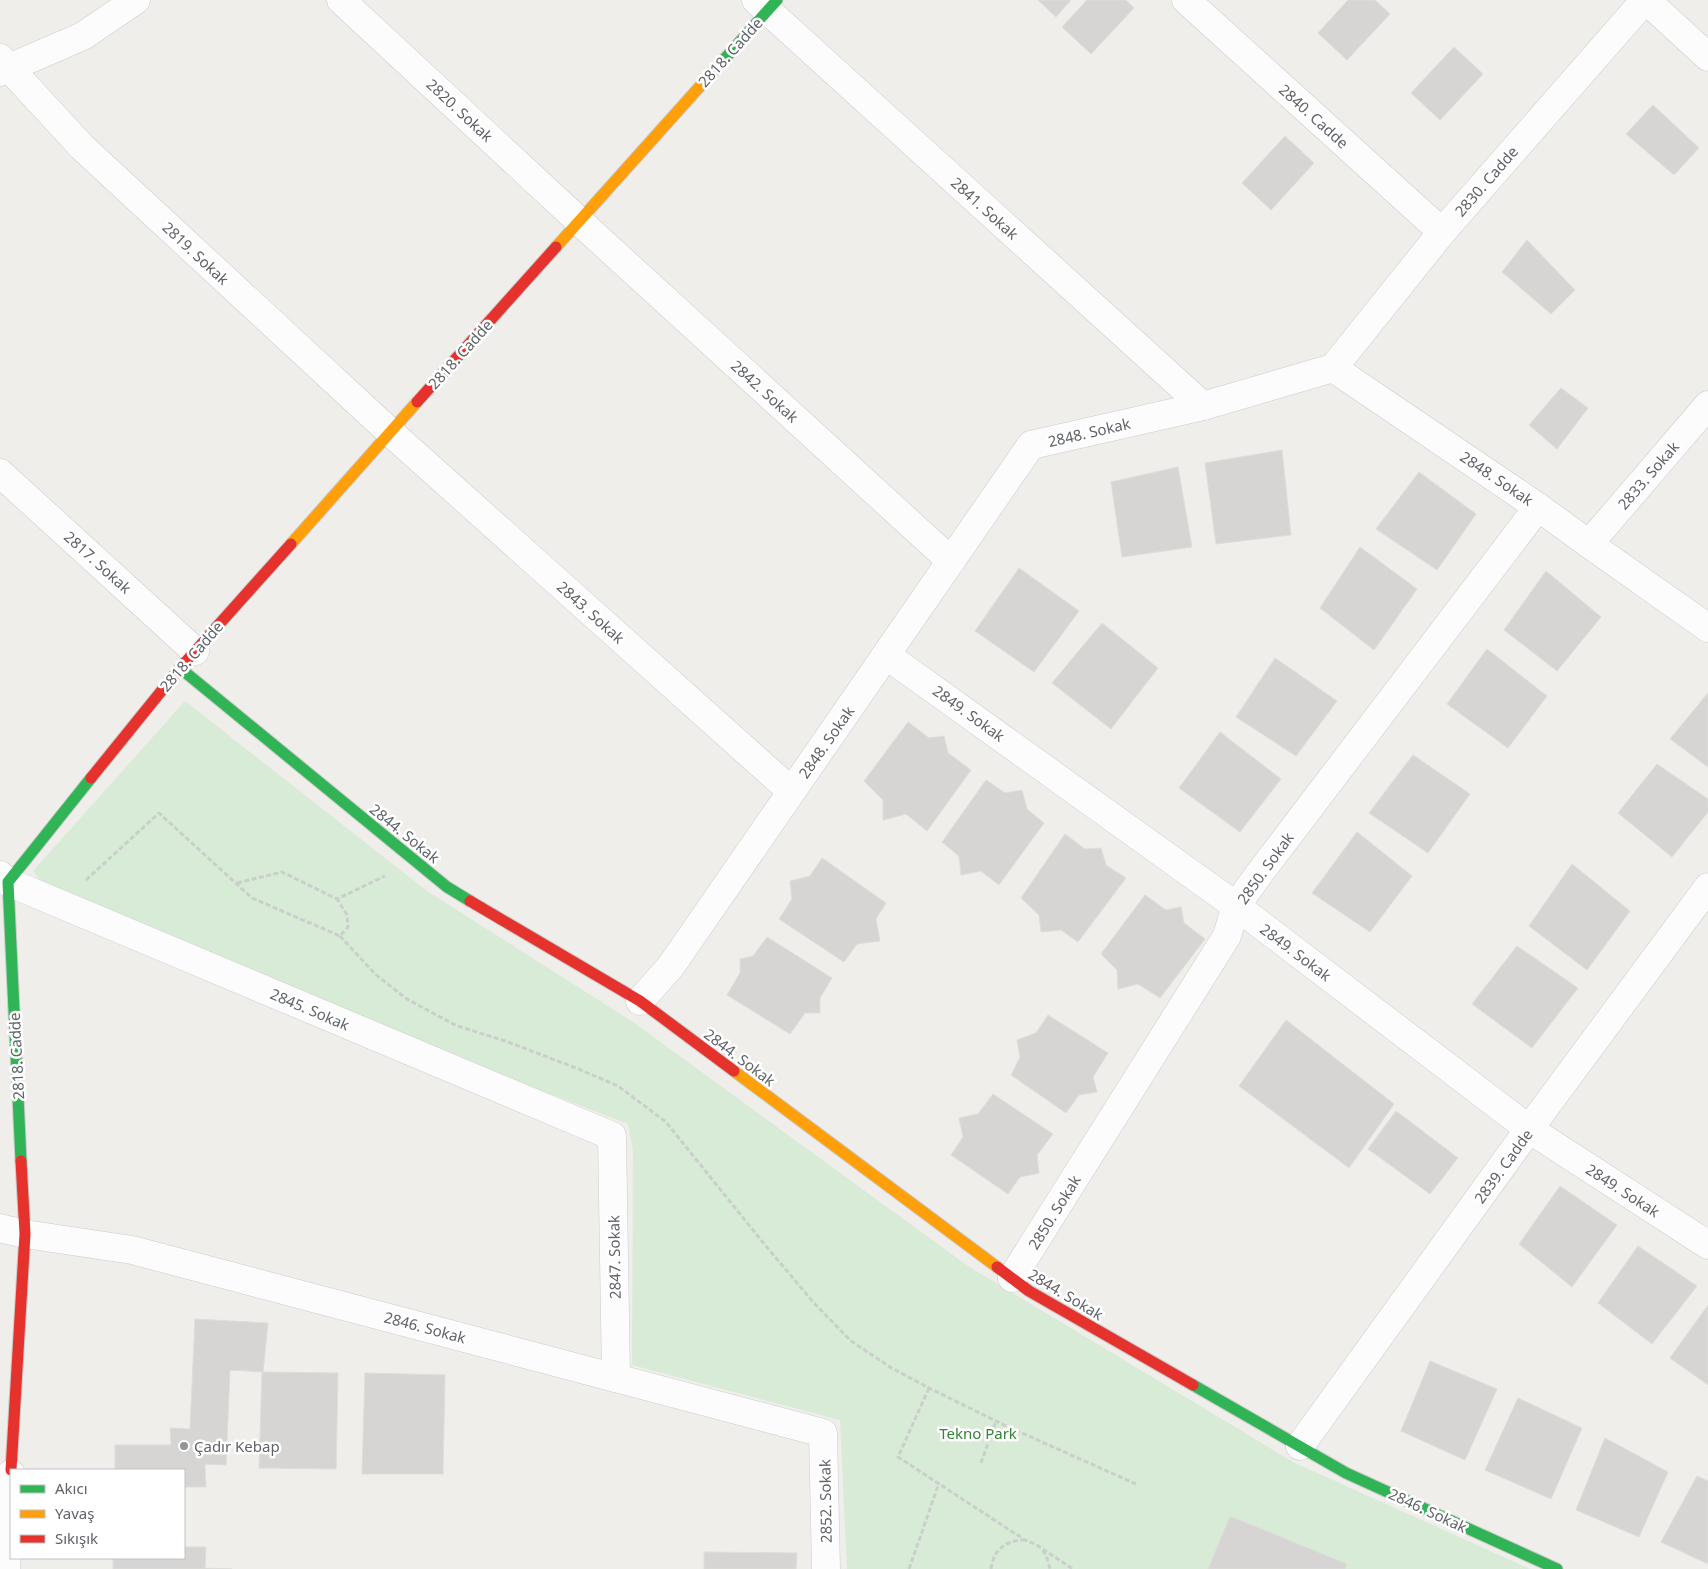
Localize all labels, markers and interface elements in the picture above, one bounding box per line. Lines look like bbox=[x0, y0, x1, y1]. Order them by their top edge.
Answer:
street label: 2818. Cadde bbox=[693, 13, 767, 91]
street label: 2820. Sokak bbox=[422, 74, 498, 146]
street label: 2840. Cadde bbox=[1275, 79, 1353, 153]
street label: 2830. Cadde bbox=[1450, 142, 1522, 220]
street label: 2841. Sokak bbox=[947, 172, 1023, 244]
street label: 2819. Sokak bbox=[158, 217, 234, 289]
street label: 2818. Cadde bbox=[423, 315, 497, 393]
street label: 2842. Sokak bbox=[727, 355, 803, 427]
street label: 2848. Sokak bbox=[1046, 413, 1132, 451]
street label: 2833. Sokak bbox=[1613, 437, 1683, 513]
street label: 2848. Sokak bbox=[1457, 446, 1537, 510]
street label: 2817. Sokak bbox=[60, 526, 136, 598]
street label: 2843. Sokak bbox=[553, 576, 629, 648]
street label: 2818. Cadde bbox=[155, 617, 227, 695]
street label: 2849. Sokak bbox=[929, 680, 1009, 746]
street label: 2848. Sokak bbox=[794, 702, 858, 782]
street label: 2844. Sokak bbox=[366, 799, 444, 867]
street label: 2850. Sokak bbox=[1232, 828, 1298, 908]
street label: 2849. Sokak bbox=[1256, 919, 1336, 985]
street label: 2845. Sokak bbox=[267, 983, 353, 1035]
street label: 2818. Cadde bbox=[4, 1012, 28, 1100]
street label: 2844. Sokak bbox=[700, 1024, 780, 1090]
street label: 2839. Cadde bbox=[1469, 1125, 1537, 1207]
street label: 2849. Sokak bbox=[1582, 1159, 1664, 1221]
street label: 2850. Sokak bbox=[1023, 1171, 1085, 1253]
street label: 2847. Sokak bbox=[603, 1215, 625, 1299]
street label: 2844. Sokak bbox=[1025, 1264, 1107, 1324]
street label: 2846. Sokak bbox=[382, 1306, 468, 1348]
park label: Tekno Park bbox=[939, 1423, 1017, 1443]
place label: Çadır Kebap bbox=[194, 1436, 280, 1456]
marker: Çadır Kebap bbox=[178, 1440, 190, 1452]
street label: 2852. Sokak bbox=[814, 1459, 836, 1543]
legend bbox=[10, 1469, 185, 1559]
text: Akıcı bbox=[55, 1478, 88, 1498]
street label: 2846. Sokak bbox=[1386, 1483, 1470, 1537]
text: Yavaş bbox=[55, 1503, 94, 1523]
text: Sıkışık bbox=[55, 1528, 98, 1548]

